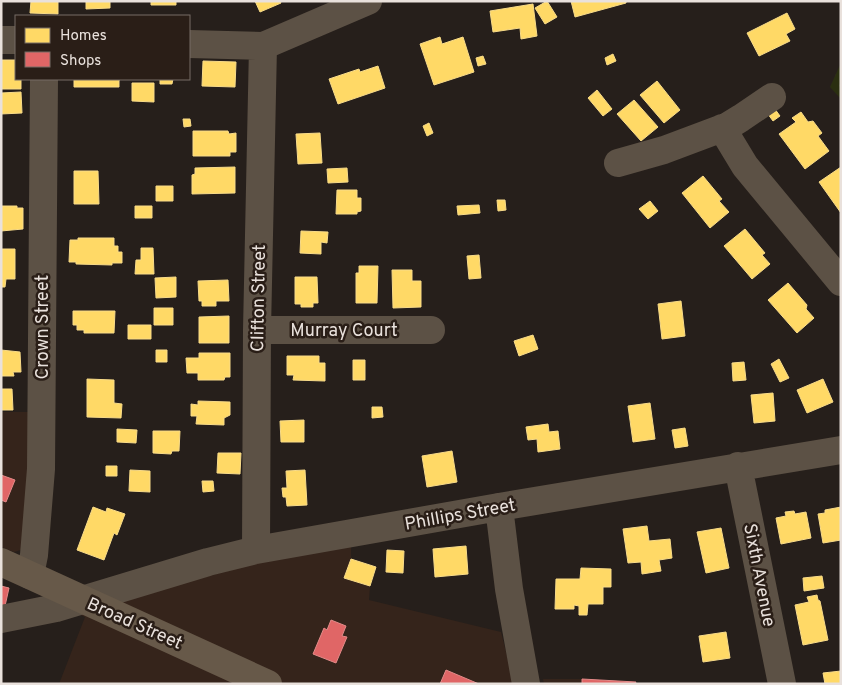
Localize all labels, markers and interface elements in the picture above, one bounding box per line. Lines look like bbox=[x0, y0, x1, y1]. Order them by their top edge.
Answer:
legend bbox=[15, 15, 190, 80]
text: Homes bbox=[60, 27, 107, 46]
text: Shops bbox=[60, 52, 101, 71]
street label: Clifton Street bbox=[247, 244, 272, 352]
street label: Crown Street bbox=[32, 275, 55, 379]
street label: Murray Court bbox=[290, 320, 398, 343]
street label: Phillips Street bbox=[403, 494, 518, 537]
street label: Sixth Avenue bbox=[737, 522, 780, 629]
street label: Broad Street bbox=[83, 593, 186, 656]

